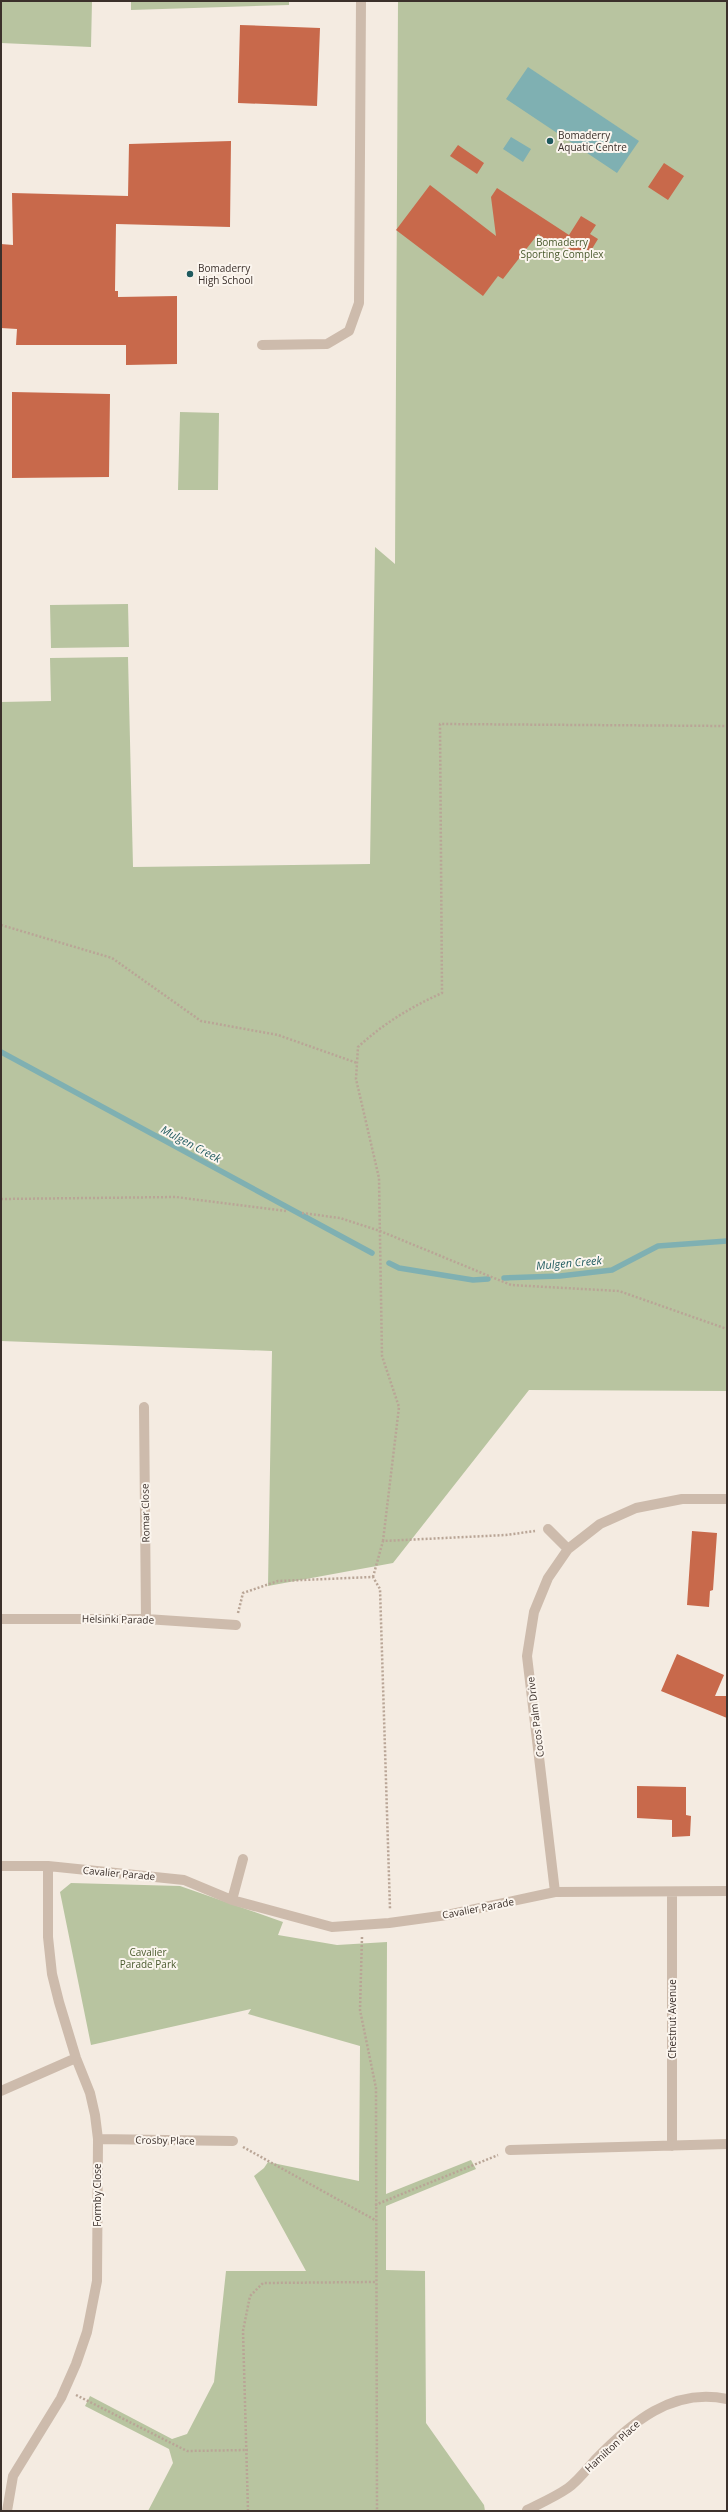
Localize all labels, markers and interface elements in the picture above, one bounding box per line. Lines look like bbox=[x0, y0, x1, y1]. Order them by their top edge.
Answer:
place label: Bomaderry Aquatic Centre bbox=[558, 128, 627, 154]
marker: Bomaderry Aquatic Centre bbox=[545, 136, 555, 146]
park label: Bomaderry Sporting Complex bbox=[520, 235, 604, 261]
place label: Bomaderry High School bbox=[198, 261, 253, 287]
marker: Bomaderry High School bbox=[185, 269, 195, 279]
water label: Mulgen Creek bbox=[159, 1121, 224, 1166]
water label: Mulgen Creek bbox=[535, 1252, 603, 1273]
street label: Romar Close bbox=[137, 1483, 153, 1543]
street label: Helsinki Parade bbox=[82, 1611, 155, 1627]
street label: Cocos Palm Drive bbox=[523, 1676, 547, 1758]
street label: Cavalier Parade bbox=[82, 1863, 156, 1883]
street label: Cavalier Parade bbox=[441, 1894, 515, 1922]
park label: Cavalier Parade Park bbox=[120, 1945, 177, 1971]
street label: Chestnut Avenue bbox=[665, 1979, 679, 2059]
street label: Crosby Place bbox=[135, 2132, 195, 2148]
street label: Formby Close bbox=[90, 2163, 104, 2227]
street label: Hamilton Place bbox=[582, 2417, 643, 2475]

